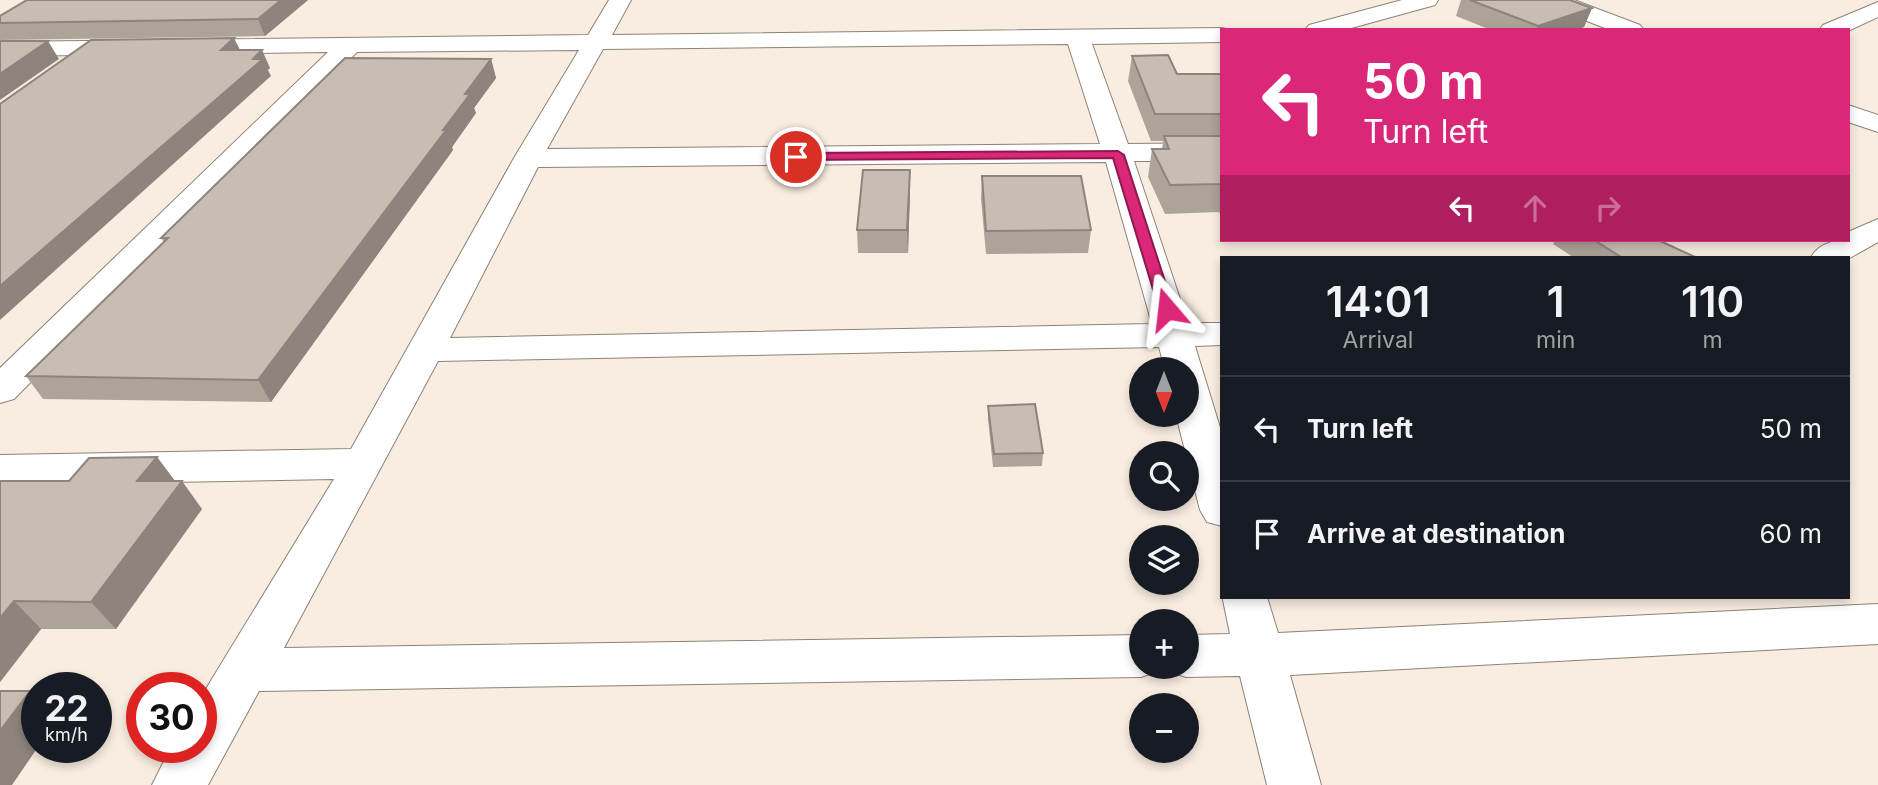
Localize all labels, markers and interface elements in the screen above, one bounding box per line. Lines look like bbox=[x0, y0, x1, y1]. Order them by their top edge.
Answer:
text: 50 m bbox=[1363, 52, 1484, 111]
icon: left bbox=[1248, 56, 1339, 147]
text: Turn left bbox=[1363, 112, 1488, 151]
pin bbox=[766, 127, 826, 187]
icon: arrive bbox=[777, 138, 815, 176]
icon: left bbox=[1443, 189, 1481, 227]
icon: ahead bbox=[1516, 189, 1554, 227]
icon: right bbox=[1589, 189, 1627, 227]
position arrow bbox=[1130, 272, 1204, 346]
text: 14:01 bbox=[1326, 276, 1430, 327]
text: 1 bbox=[1547, 276, 1565, 327]
text: 110 bbox=[1681, 276, 1744, 327]
text: Arrival bbox=[1343, 326, 1413, 354]
text: min bbox=[1536, 326, 1575, 354]
text: m bbox=[1703, 326, 1723, 354]
north arrow bbox=[1129, 357, 1199, 427]
map controls bbox=[1129, 357, 1199, 763]
icon: left bbox=[1248, 410, 1286, 448]
text: Turn left bbox=[1307, 413, 1413, 444]
text: 50 m bbox=[1760, 413, 1822, 444]
button: search bbox=[1129, 441, 1199, 511]
icon: arrive bbox=[1248, 515, 1286, 553]
text: Arrive at destination bbox=[1307, 518, 1566, 549]
text: 60 m bbox=[1759, 518, 1822, 549]
button: layers bbox=[1129, 525, 1199, 595]
button: + bbox=[1129, 609, 1199, 679]
speed limit sign: 30 bbox=[126, 672, 217, 763]
text: 22 bbox=[44, 687, 89, 729]
button: − bbox=[1129, 693, 1199, 763]
text: km/h bbox=[45, 724, 88, 745]

